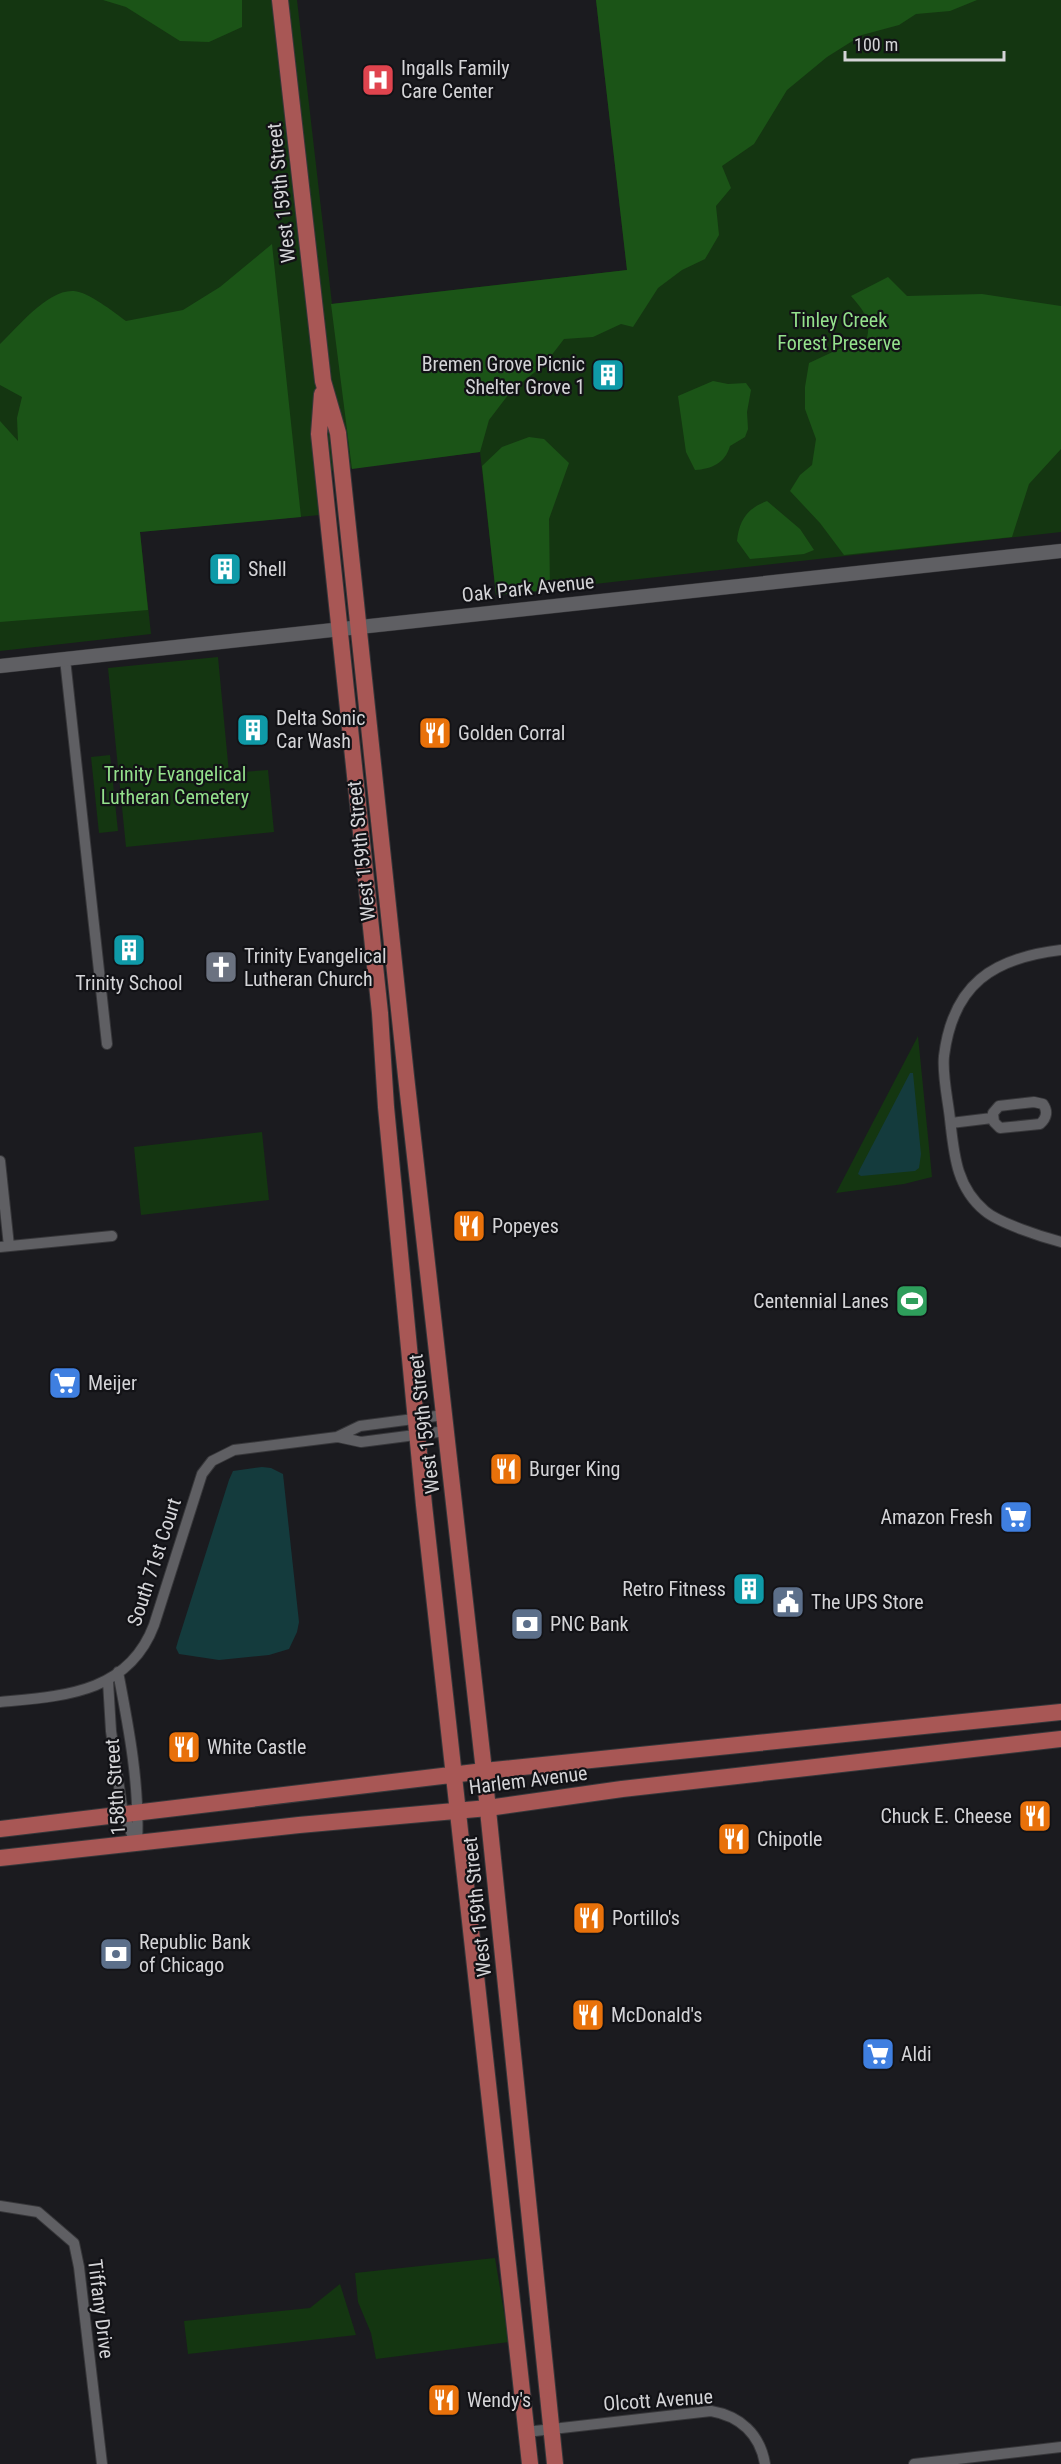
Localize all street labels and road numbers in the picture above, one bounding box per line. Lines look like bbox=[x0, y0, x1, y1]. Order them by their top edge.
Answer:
street label: West 159th Street bbox=[262, 122, 300, 264]
street label: Oak Park Avenue bbox=[461, 569, 595, 607]
street label: West 159th Street bbox=[342, 780, 380, 922]
street label: West 159th Street bbox=[404, 1353, 444, 1495]
street label: South 71st Court bbox=[122, 1495, 186, 1629]
street label: 158th Street bbox=[100, 1738, 130, 1836]
street label: Harlem Avenue bbox=[467, 1761, 589, 1799]
street label: West 159th Street bbox=[458, 1836, 496, 1978]
street label: Tiffany Drive bbox=[83, 2258, 119, 2360]
street label: Olcott Avenue bbox=[602, 2384, 714, 2416]

